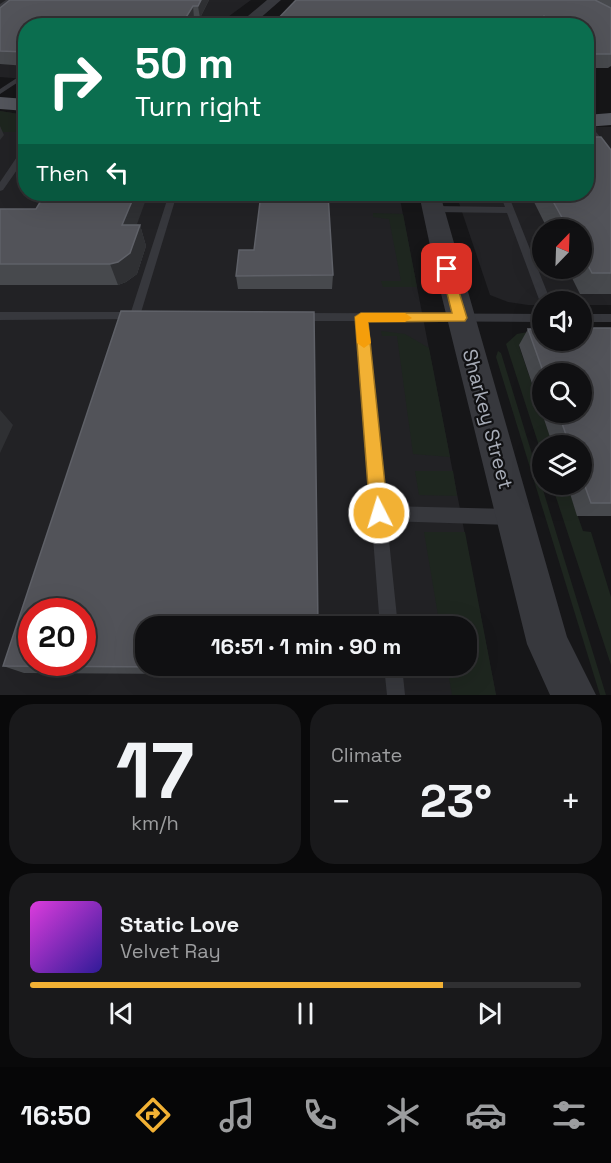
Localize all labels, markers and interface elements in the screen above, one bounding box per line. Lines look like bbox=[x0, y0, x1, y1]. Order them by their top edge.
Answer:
text: 50 m bbox=[135, 37, 234, 90]
icon: right bbox=[36, 42, 114, 120]
text: Turn right bbox=[135, 89, 262, 124]
icon: left bbox=[101, 156, 134, 189]
text: Then bbox=[36, 159, 89, 187]
north arrow bbox=[532, 219, 592, 279]
map controls bbox=[532, 219, 592, 495]
pin bbox=[421, 243, 472, 294]
icon: arrive bbox=[430, 252, 463, 285]
button: sound bbox=[532, 291, 592, 351]
street label: Sharkey Street bbox=[457, 346, 519, 492]
button: search bbox=[532, 363, 592, 423]
button: layers bbox=[532, 435, 592, 495]
position arrow bbox=[347, 481, 411, 545]
speed limit sign: 20 bbox=[18, 598, 96, 676]
text: 16:51 · 1 min · 90 m bbox=[211, 632, 401, 660]
text: 17 bbox=[116, 721, 194, 821]
text: Climate bbox=[331, 742, 402, 768]
text: 23° bbox=[420, 773, 492, 830]
text: − bbox=[331, 781, 351, 823]
text: + bbox=[561, 781, 581, 823]
text: km/h bbox=[131, 810, 179, 836]
text: Static Love bbox=[120, 910, 239, 938]
text: Velvet Ray bbox=[120, 938, 221, 964]
icon: previous bbox=[105, 997, 138, 1030]
icon: pause bbox=[289, 997, 322, 1030]
icon: next bbox=[473, 997, 506, 1030]
icon: directions bbox=[132, 1094, 174, 1136]
icon: music bbox=[216, 1094, 258, 1136]
icon: phone bbox=[299, 1094, 341, 1136]
icon: climate bbox=[382, 1094, 424, 1136]
icon: car bbox=[465, 1094, 507, 1136]
icon: filters bbox=[548, 1094, 590, 1136]
text: 16:50 bbox=[21, 1098, 91, 1133]

